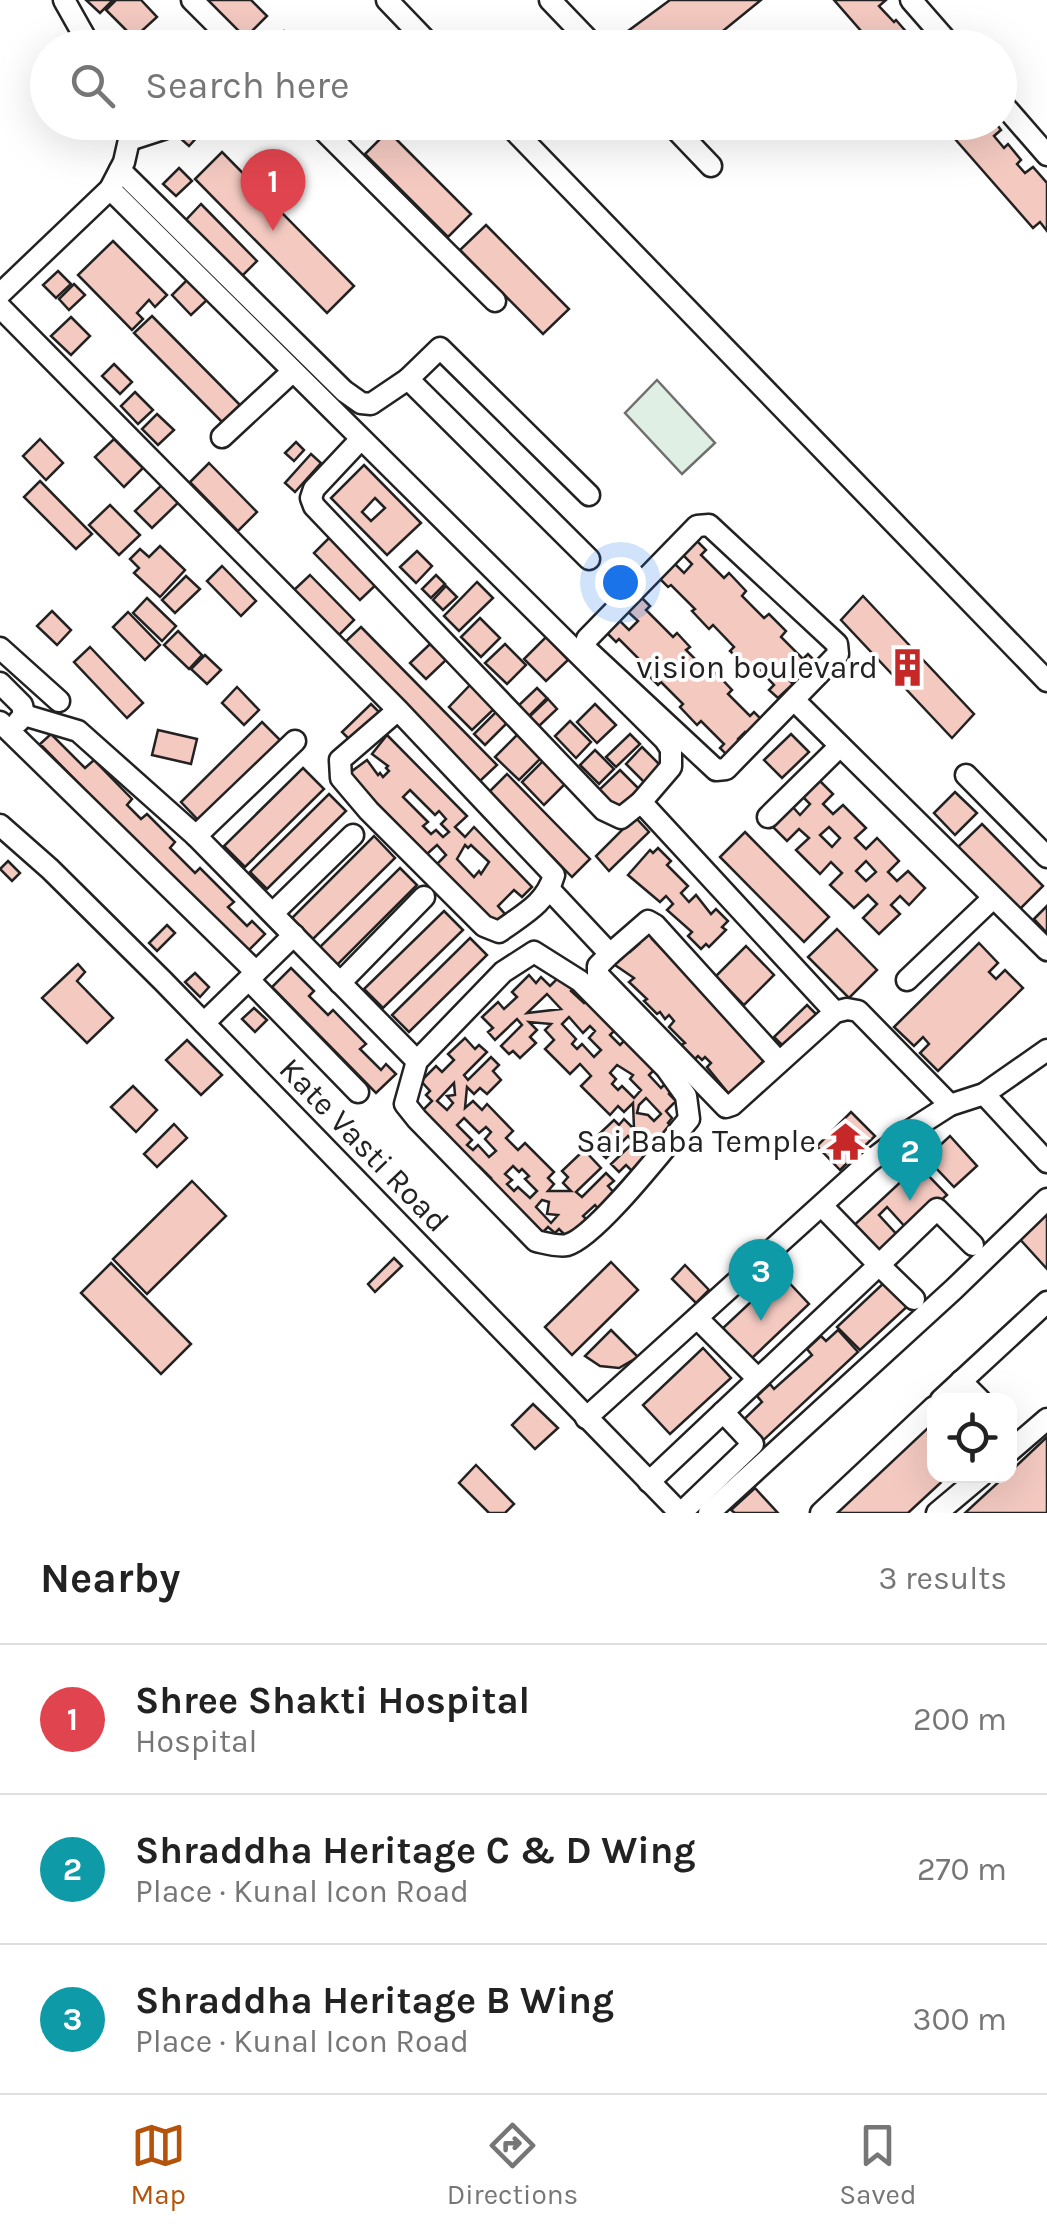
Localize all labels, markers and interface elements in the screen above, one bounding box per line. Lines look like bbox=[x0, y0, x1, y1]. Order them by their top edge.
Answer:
search box bbox=[30, 30, 1017, 140]
icon: search bbox=[65, 58, 120, 113]
text: Search here bbox=[145, 63, 349, 108]
pin: 1 bbox=[240, 148, 306, 231]
your location bbox=[595, 557, 646, 608]
building icon: vision boulevard bbox=[887, 646, 929, 688]
place label: vision boulevard bbox=[636, 649, 878, 686]
street label: Kate Vasti Road bbox=[272, 1050, 456, 1240]
pin: 2 bbox=[878, 1118, 942, 1201]
temple icon: Sai Baba Temple bbox=[825, 1120, 867, 1162]
place label: Sai Baba Temple bbox=[576, 1123, 816, 1160]
pin: 3 bbox=[728, 1238, 794, 1321]
map controls bbox=[927, 1393, 1017, 1483]
button: locate bbox=[927, 1393, 1017, 1483]
text: Nearby bbox=[40, 1553, 180, 1603]
text: 3 results bbox=[879, 1560, 1007, 1597]
text: Shree Shakti Hospital bbox=[135, 1678, 530, 1723]
text: 1 bbox=[67, 1701, 78, 1738]
text: 200 m bbox=[913, 1701, 1007, 1738]
text: Hospital bbox=[135, 1723, 258, 1760]
text: Shraddha Heritage C & D Wing bbox=[135, 1828, 696, 1873]
text: 2 bbox=[63, 1851, 82, 1888]
text: 270 m bbox=[917, 1851, 1007, 1888]
text: Place · Kunal Icon Road bbox=[135, 1873, 469, 1910]
text: Shraddha Heritage B Wing bbox=[135, 1978, 614, 2023]
text: 3 bbox=[63, 2001, 82, 2038]
text: 300 m bbox=[913, 2001, 1007, 2038]
text: Place · Kunal Icon Road bbox=[135, 2023, 469, 2060]
tab: Map bbox=[130, 2118, 186, 2211]
tab: Directions bbox=[447, 2118, 578, 2211]
tab: Saved bbox=[839, 2118, 917, 2211]

